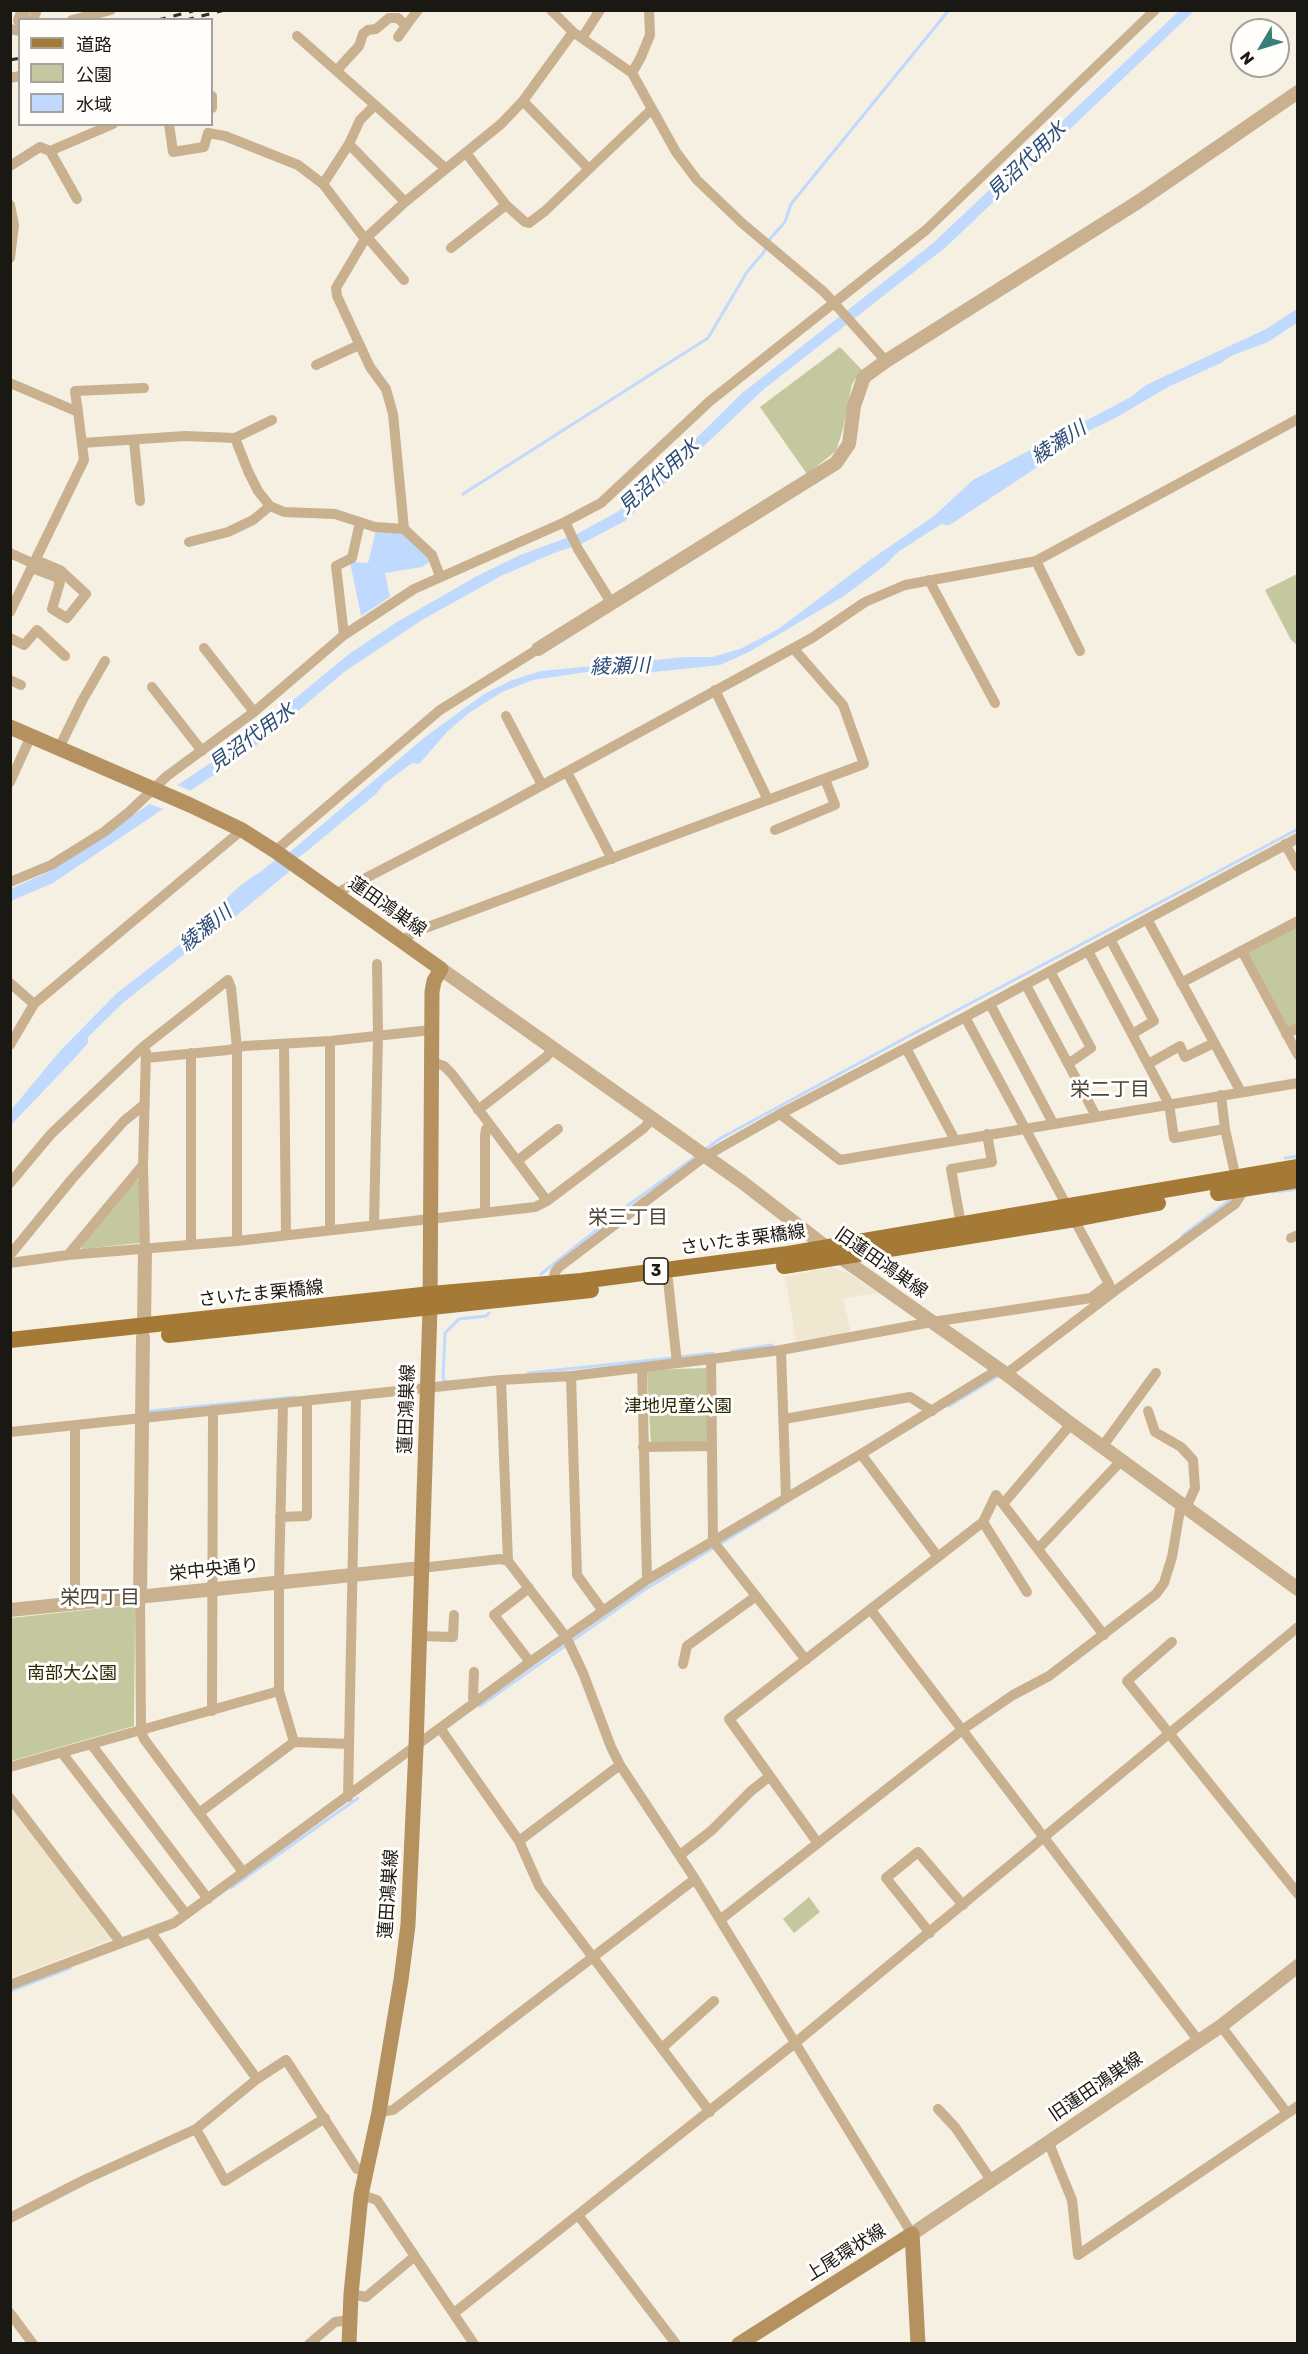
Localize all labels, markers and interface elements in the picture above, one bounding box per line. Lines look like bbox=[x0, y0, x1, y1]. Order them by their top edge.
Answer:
legend bbox=[18, 18, 213, 126]
north arrow bbox=[1230, 18, 1290, 78]
text: 道路 bbox=[76, 34, 112, 56]
text: N bbox=[1236, 48, 1258, 69]
text: 公園 bbox=[76, 64, 112, 86]
text: 水域 bbox=[76, 94, 112, 116]
water label: 見沼代用水 bbox=[983, 118, 1071, 204]
water label: 綾瀬川 bbox=[1027, 417, 1091, 469]
water label: 見沼代用水 bbox=[614, 435, 704, 519]
water label: 綾瀬川 bbox=[590, 654, 650, 680]
water label: 見沼代用水 bbox=[204, 699, 300, 777]
street label: 蓮田鴻巣線 bbox=[344, 872, 430, 942]
water label: 綾瀬川 bbox=[175, 901, 237, 957]
district label: 栄二丁目 bbox=[1070, 1078, 1150, 1102]
district label: 栄三丁目 bbox=[588, 1206, 668, 1230]
street label: さいたま栗橋線 bbox=[679, 1221, 807, 1259]
street label: 旧蓮田鴻巣線 bbox=[831, 1223, 931, 1303]
road number: 3 bbox=[644, 1258, 668, 1284]
street label: さいたま栗橋線 bbox=[197, 1277, 325, 1311]
street label: 蓮田鴻巣線 bbox=[395, 1364, 419, 1454]
park label: 津地児童公園 bbox=[624, 1396, 732, 1418]
street label: 栄中央通り bbox=[168, 1555, 260, 1585]
district label: 栄四丁目 bbox=[60, 1586, 140, 1610]
park label: 南部大公園 bbox=[27, 1663, 117, 1685]
street label: 蓮田鴻巣線 bbox=[375, 1848, 403, 1940]
street label: 旧蓮田鴻巣線 bbox=[1045, 2048, 1147, 2126]
street label: 上尾環状線 bbox=[802, 2220, 890, 2286]

